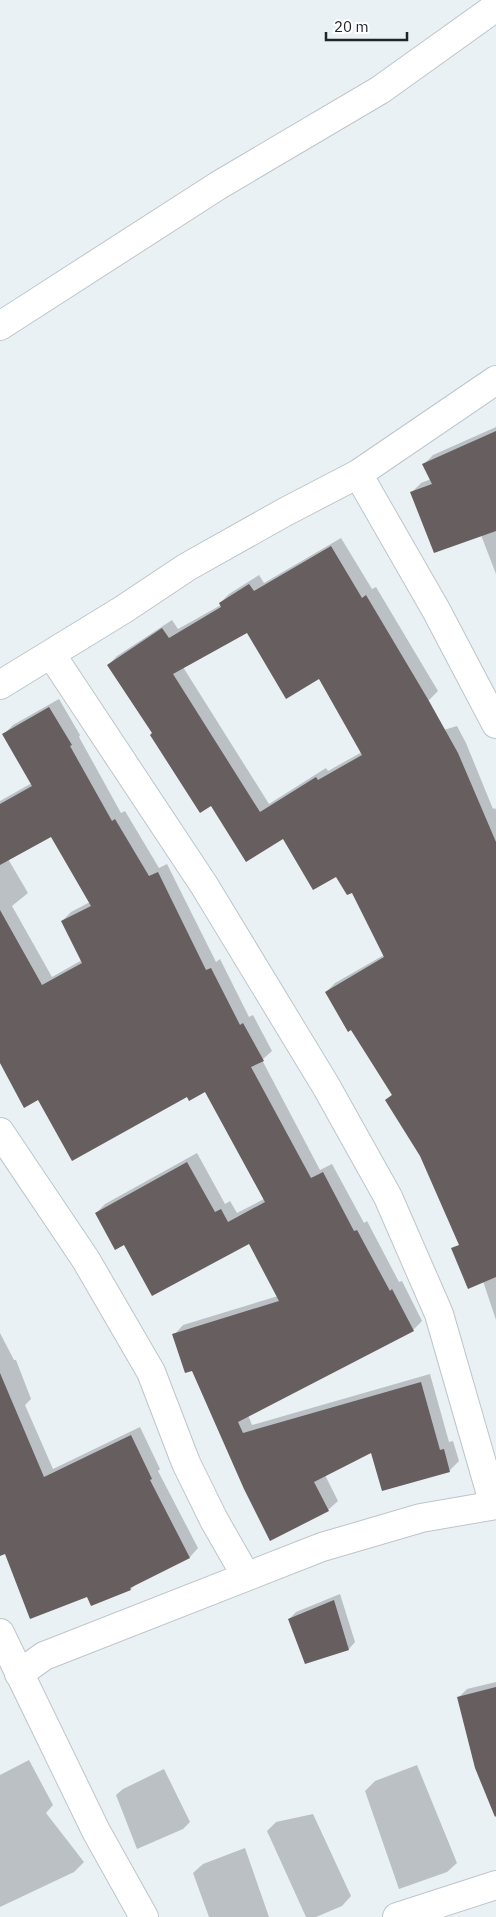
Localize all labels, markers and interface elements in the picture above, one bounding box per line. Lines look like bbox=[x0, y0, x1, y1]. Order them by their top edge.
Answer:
scale bar bbox=[326, 10, 407, 42]
text: 20 m bbox=[334, 17, 369, 36]

